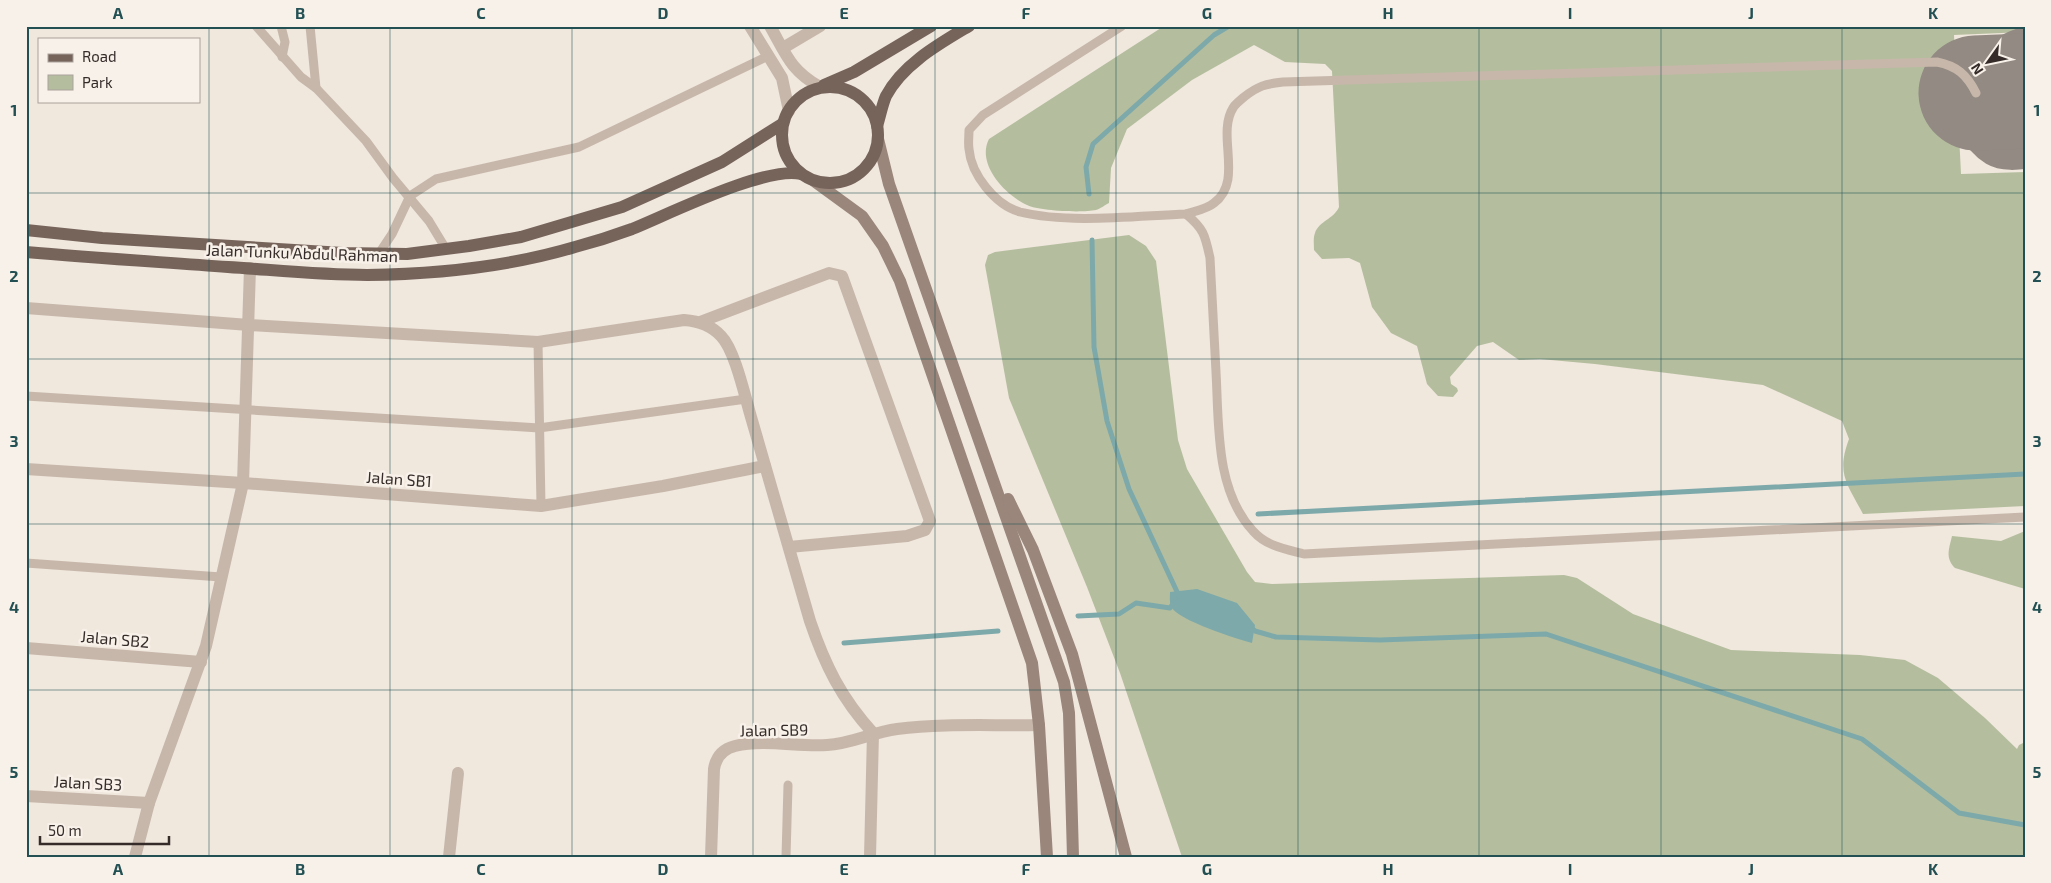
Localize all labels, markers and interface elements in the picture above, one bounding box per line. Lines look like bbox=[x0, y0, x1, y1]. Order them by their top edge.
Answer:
text: A bbox=[113, 3, 124, 22]
text: B bbox=[295, 3, 305, 22]
text: C bbox=[476, 3, 486, 22]
text: D bbox=[658, 3, 669, 22]
text: E bbox=[839, 3, 849, 22]
text: F bbox=[1022, 3, 1031, 22]
text: G bbox=[1202, 3, 1212, 22]
text: H bbox=[1382, 3, 1394, 22]
text: I bbox=[1568, 3, 1572, 22]
text: J bbox=[1748, 3, 1754, 22]
text: K bbox=[1928, 3, 1939, 22]
legend bbox=[38, 38, 200, 102]
north arrow bbox=[1964, 38, 2014, 88]
text: Road bbox=[82, 47, 117, 65]
text: N bbox=[1967, 60, 1987, 78]
text: Park bbox=[82, 73, 113, 91]
text: 1 bbox=[11, 100, 17, 119]
text: 1 bbox=[2034, 100, 2040, 119]
street label: Jalan Tunku Abdul Rahman bbox=[206, 240, 398, 265]
text: 2 bbox=[9, 266, 19, 285]
text: 2 bbox=[2032, 266, 2042, 285]
text: 3 bbox=[9, 431, 19, 450]
text: 3 bbox=[2032, 431, 2042, 450]
street label: Jalan SB1 bbox=[366, 467, 433, 490]
text: 4 bbox=[9, 597, 19, 616]
text: 4 bbox=[2032, 597, 2042, 616]
street label: Jalan SB2 bbox=[80, 626, 150, 651]
street label: Jalan SB9 bbox=[739, 719, 808, 740]
text: 5 bbox=[10, 762, 19, 781]
text: 5 bbox=[2033, 762, 2042, 781]
street label: Jalan SB3 bbox=[53, 771, 123, 794]
scale bar bbox=[40, 813, 169, 845]
text: 50 m bbox=[48, 821, 82, 839]
text: A bbox=[113, 859, 124, 878]
text: B bbox=[295, 859, 305, 878]
text: C bbox=[476, 859, 486, 878]
text: D bbox=[658, 859, 669, 878]
text: E bbox=[839, 859, 849, 878]
text: F bbox=[1022, 859, 1031, 878]
text: G bbox=[1202, 859, 1212, 878]
text: H bbox=[1382, 859, 1394, 878]
text: I bbox=[1568, 859, 1572, 878]
text: J bbox=[1748, 859, 1754, 878]
text: K bbox=[1928, 859, 1939, 878]

